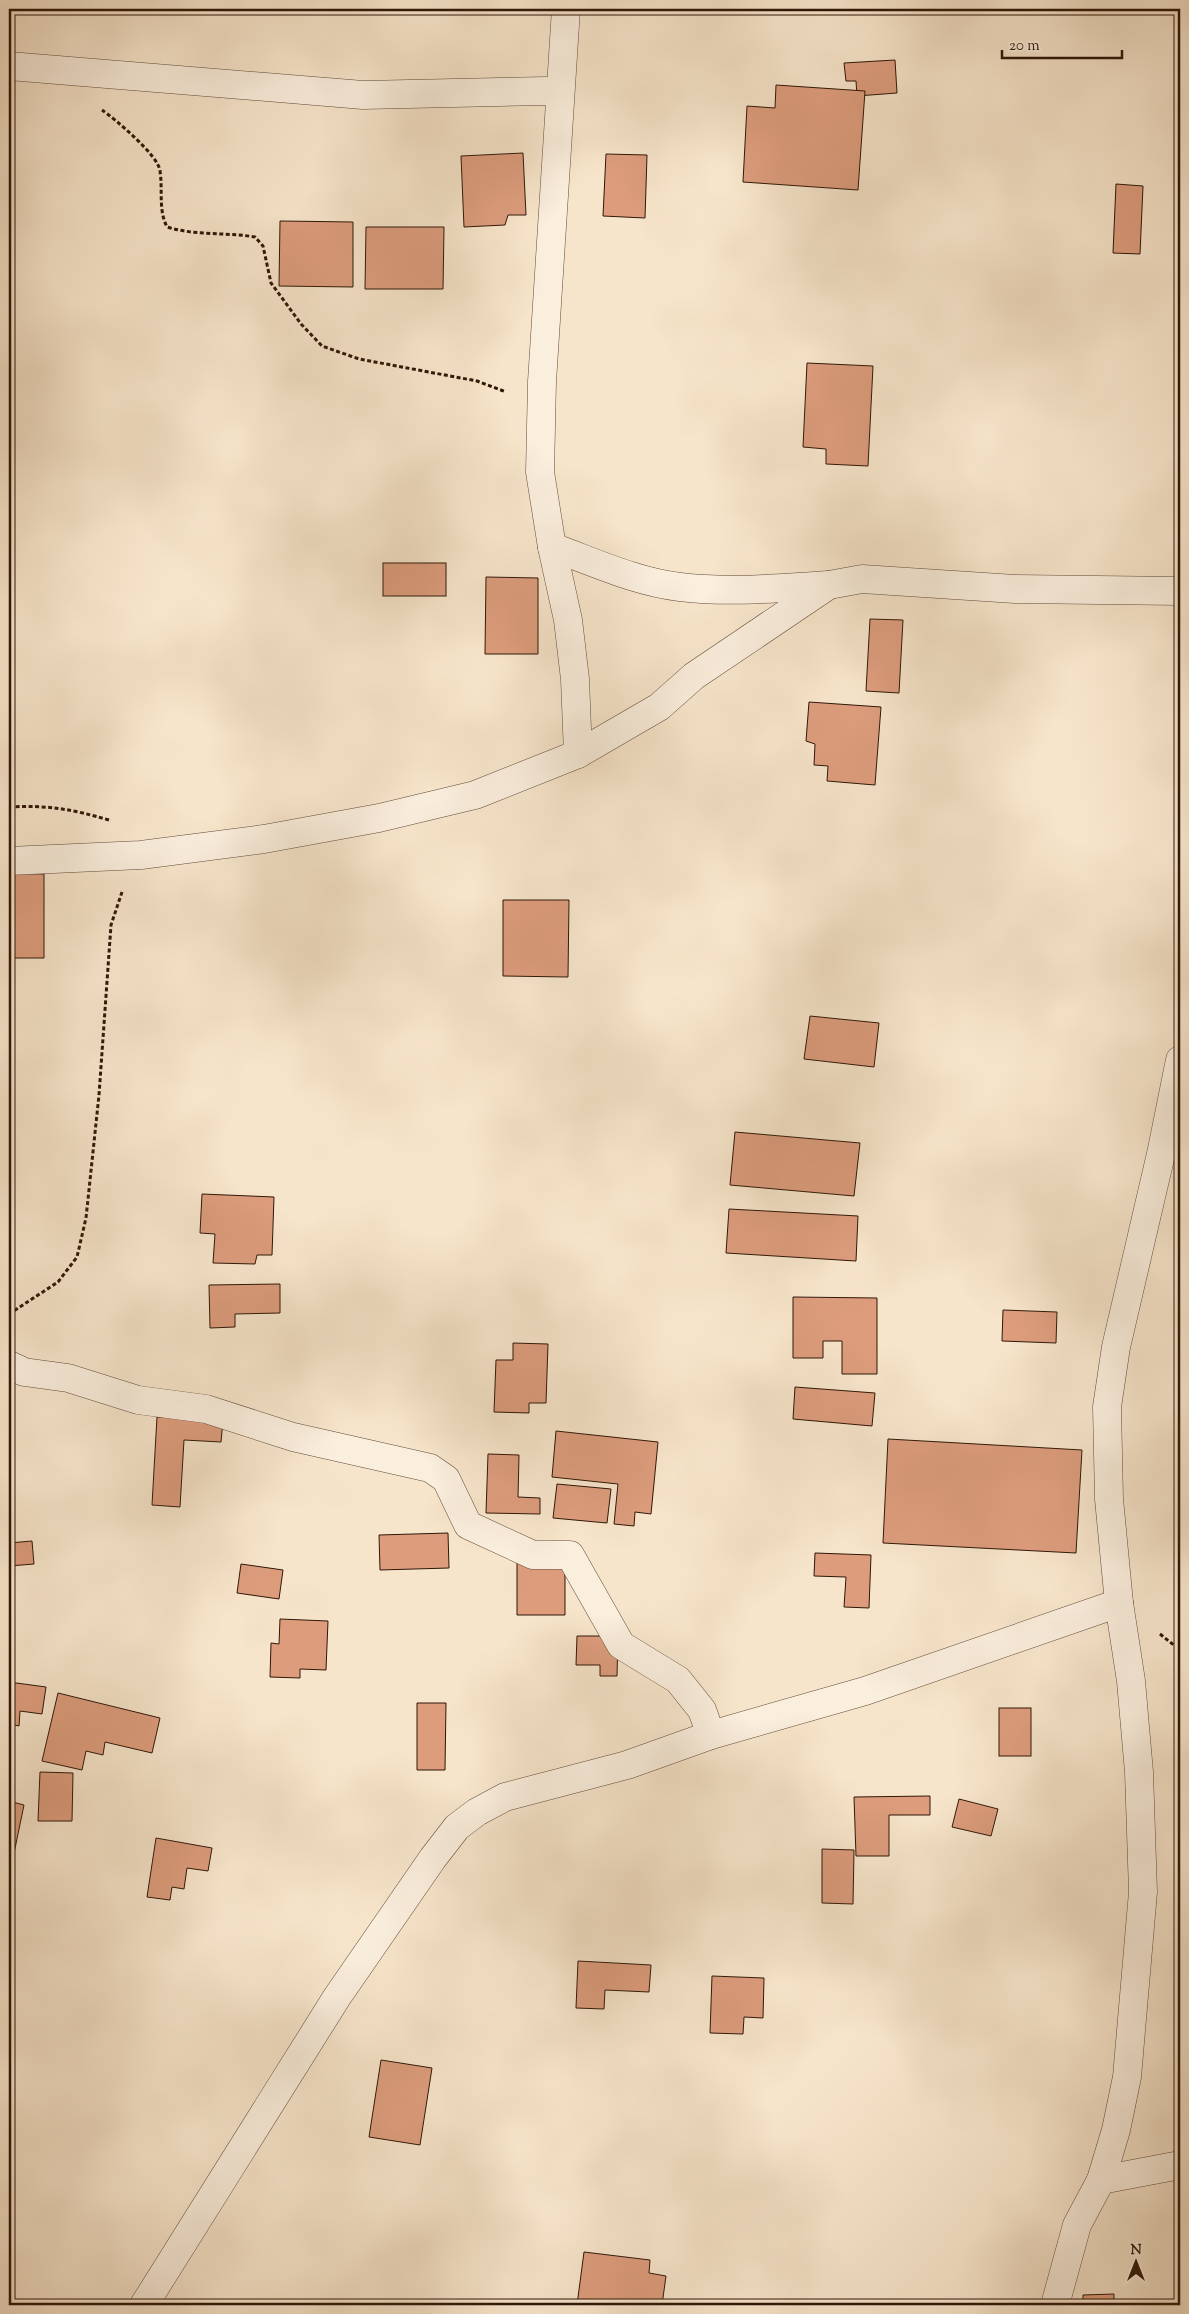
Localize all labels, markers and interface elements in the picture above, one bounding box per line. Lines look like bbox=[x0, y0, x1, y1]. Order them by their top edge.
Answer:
scale bar bbox=[1002, 28, 1122, 60]
text: 20 m bbox=[1009, 36, 1040, 57]
north arrow bbox=[1112, 2236, 1162, 2286]
text: N bbox=[1130, 2241, 1142, 2261]

